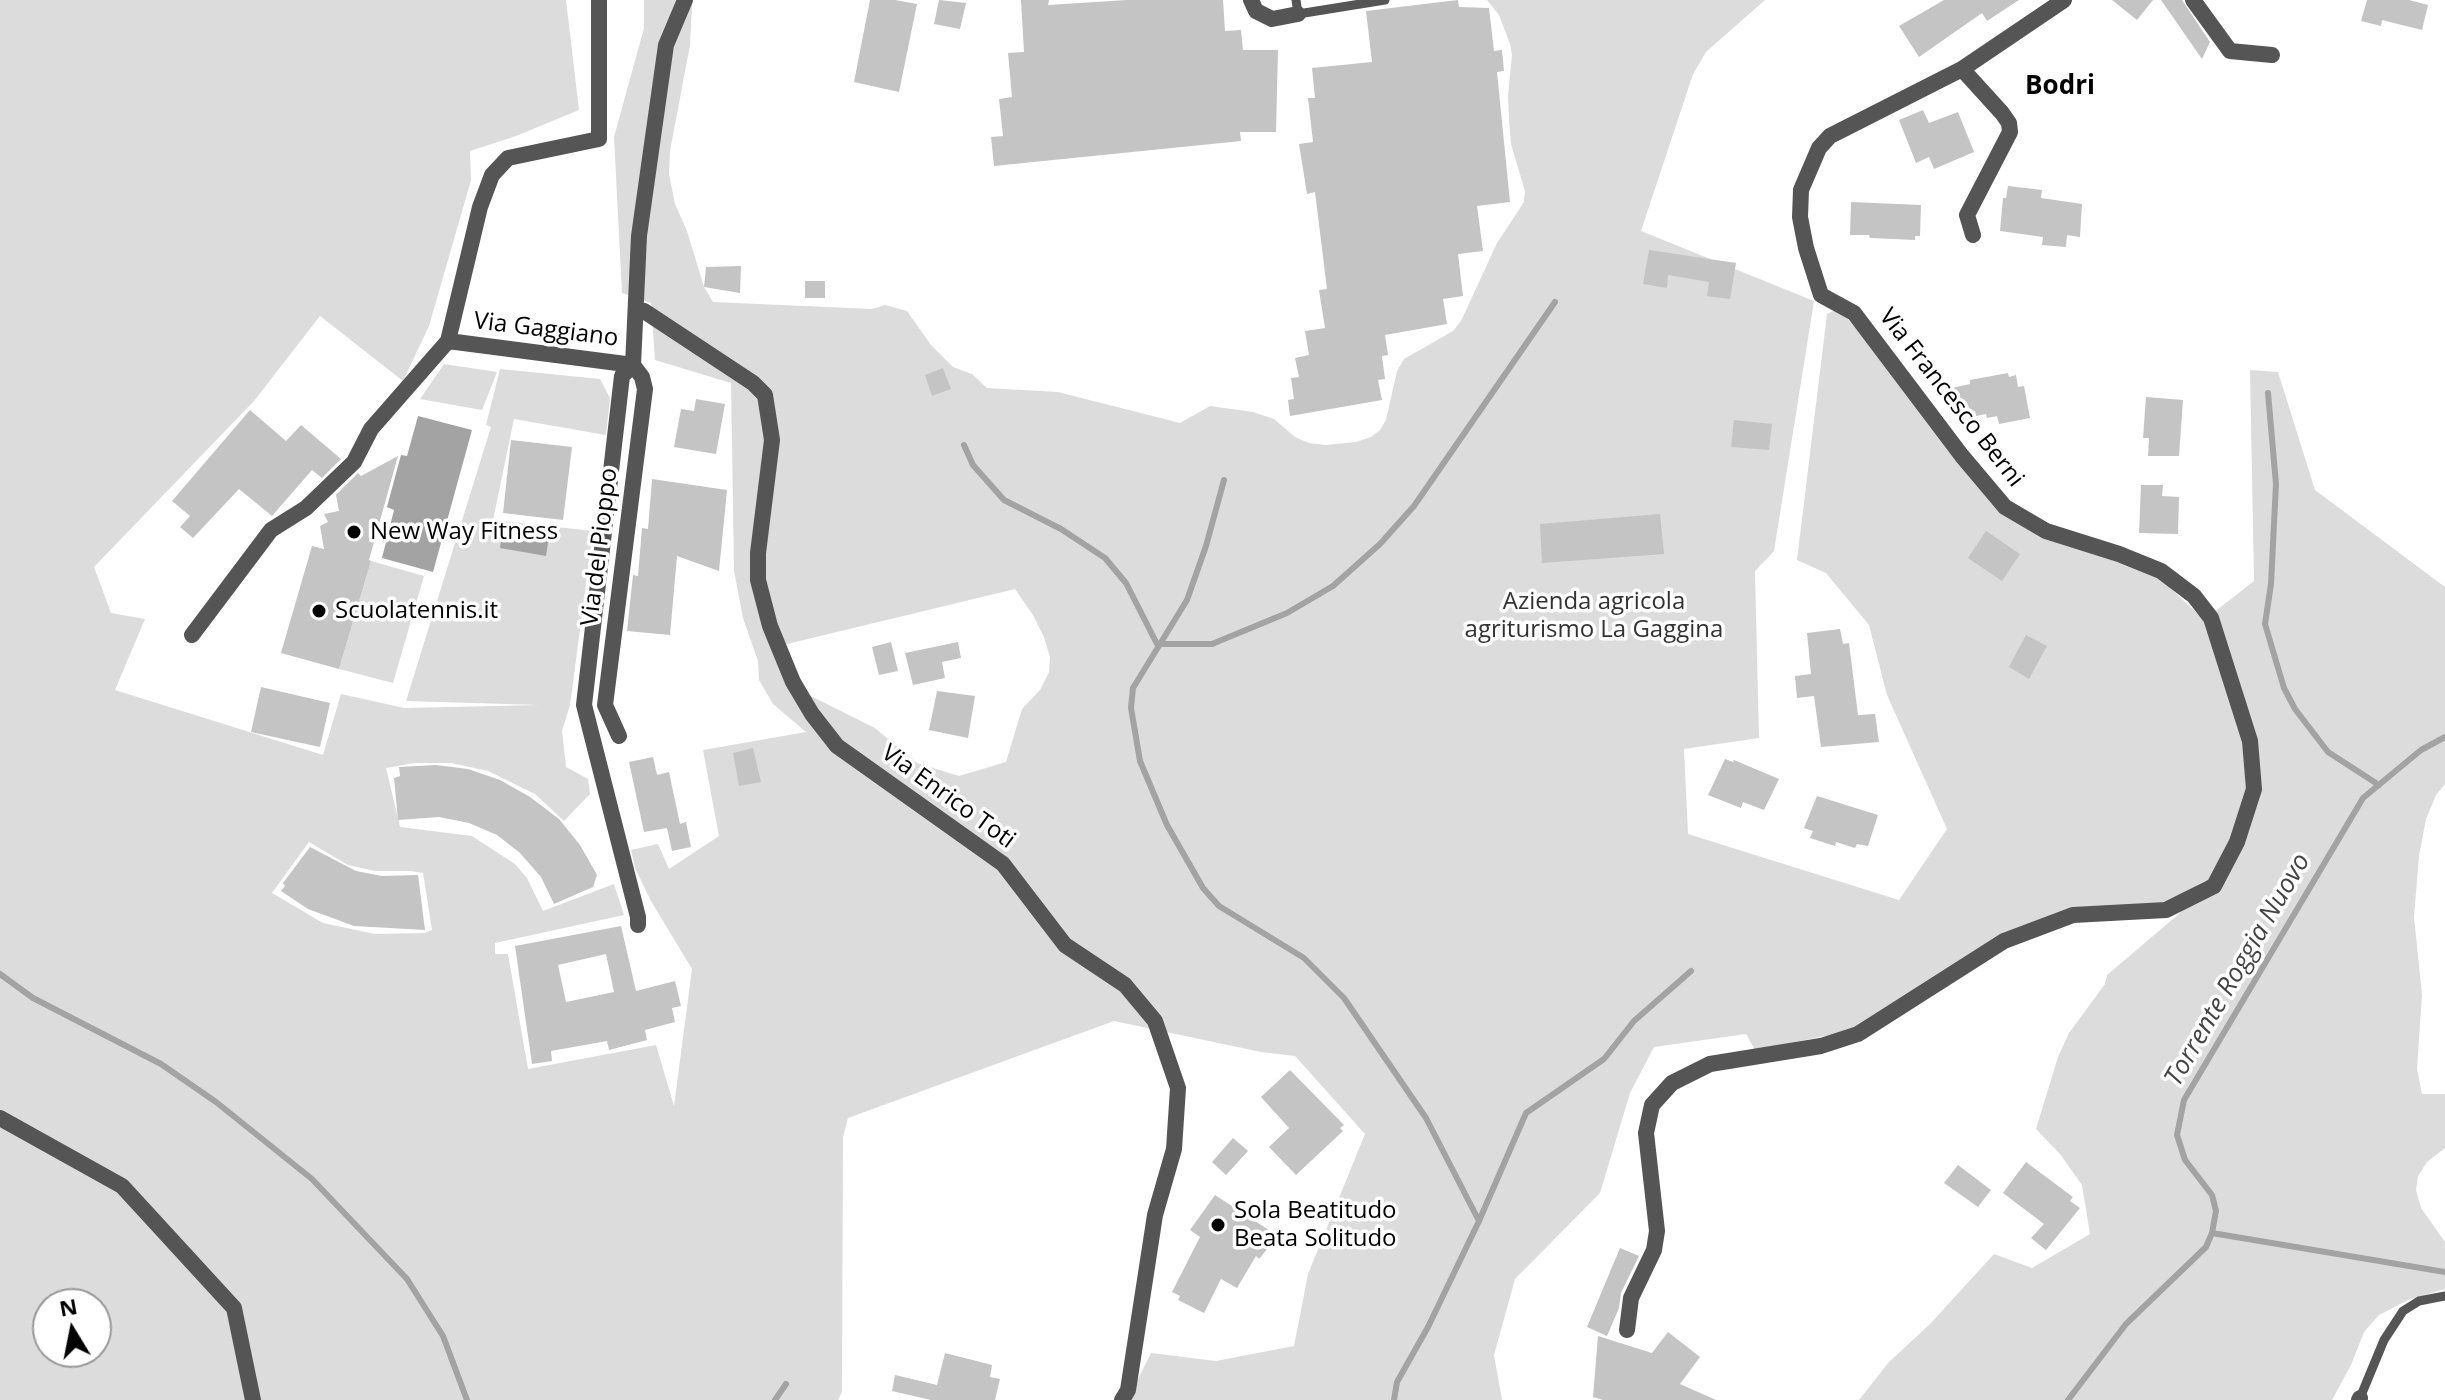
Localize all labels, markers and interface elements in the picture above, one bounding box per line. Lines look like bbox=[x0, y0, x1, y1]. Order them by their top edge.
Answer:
district label: Bodri bbox=[2025, 71, 2095, 103]
street label: Via Francesco Berni bbox=[1872, 303, 2030, 493]
street label: Via Gaggiano bbox=[472, 307, 620, 353]
street label: Via del Pioppo bbox=[576, 466, 624, 628]
place label: New Way Fitness bbox=[370, 518, 558, 546]
marker: New Way Fitness bbox=[345, 523, 363, 541]
park label: Azienda agricola agriturismo La Gaggina bbox=[1465, 588, 1723, 644]
place label: Scuolatennis.it bbox=[335, 597, 498, 625]
marker: Scuolatennis.it bbox=[310, 602, 328, 620]
street label: Via Enrico Toti bbox=[876, 739, 1020, 855]
water label: Torrente Roggia Nuovo bbox=[2159, 848, 2317, 1092]
place label: Sola Beatitudo Beata Solitudo bbox=[1234, 1197, 1397, 1253]
marker: Sola Beatitudo Beata Solitudo bbox=[1209, 1216, 1227, 1234]
north arrow bbox=[32, 1288, 112, 1368]
text: N bbox=[57, 1290, 80, 1323]

